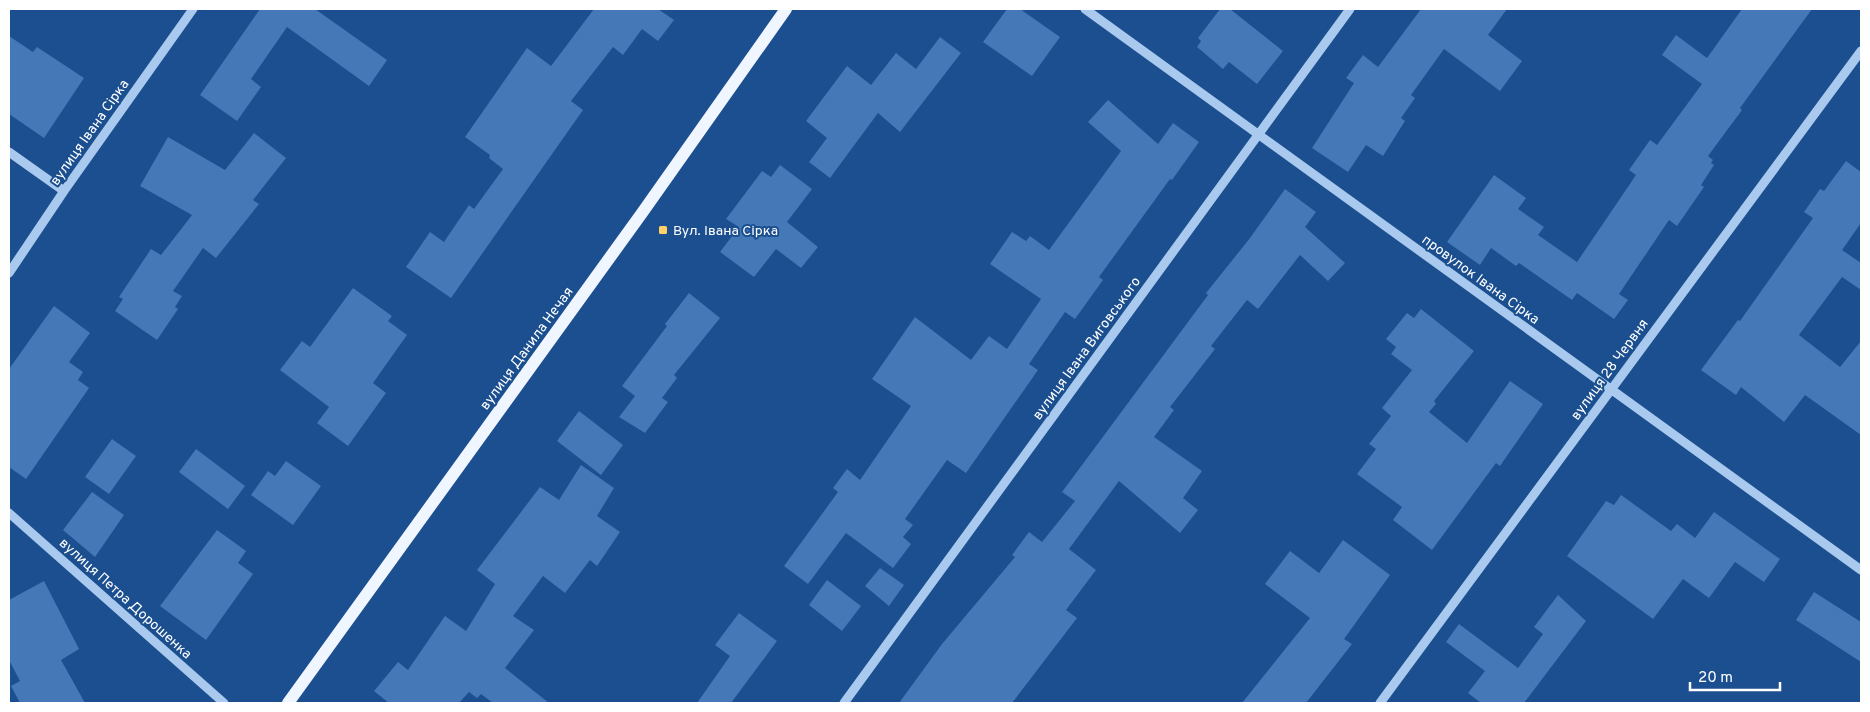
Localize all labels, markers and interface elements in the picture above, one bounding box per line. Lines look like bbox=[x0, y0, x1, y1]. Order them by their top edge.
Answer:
street label: вулиця Івана Сірка bbox=[47, 76, 133, 189]
place label: Вул. Івана Сірка bbox=[673, 223, 778, 240]
marker: Вул. Івана Сірка bbox=[657, 224, 669, 236]
street label: провулок Івана Сірка bbox=[1418, 232, 1542, 329]
street label: вулиця Івана Виговського bbox=[1030, 274, 1145, 424]
street label: вулиця Данила Нечая bbox=[477, 284, 578, 414]
street label: вулиця 28 Червня bbox=[1568, 316, 1653, 424]
street label: вулиця Петра Дорошенка bbox=[55, 535, 195, 663]
scale bar bbox=[1690, 660, 1780, 692]
text: 20 m bbox=[1698, 669, 1733, 688]

